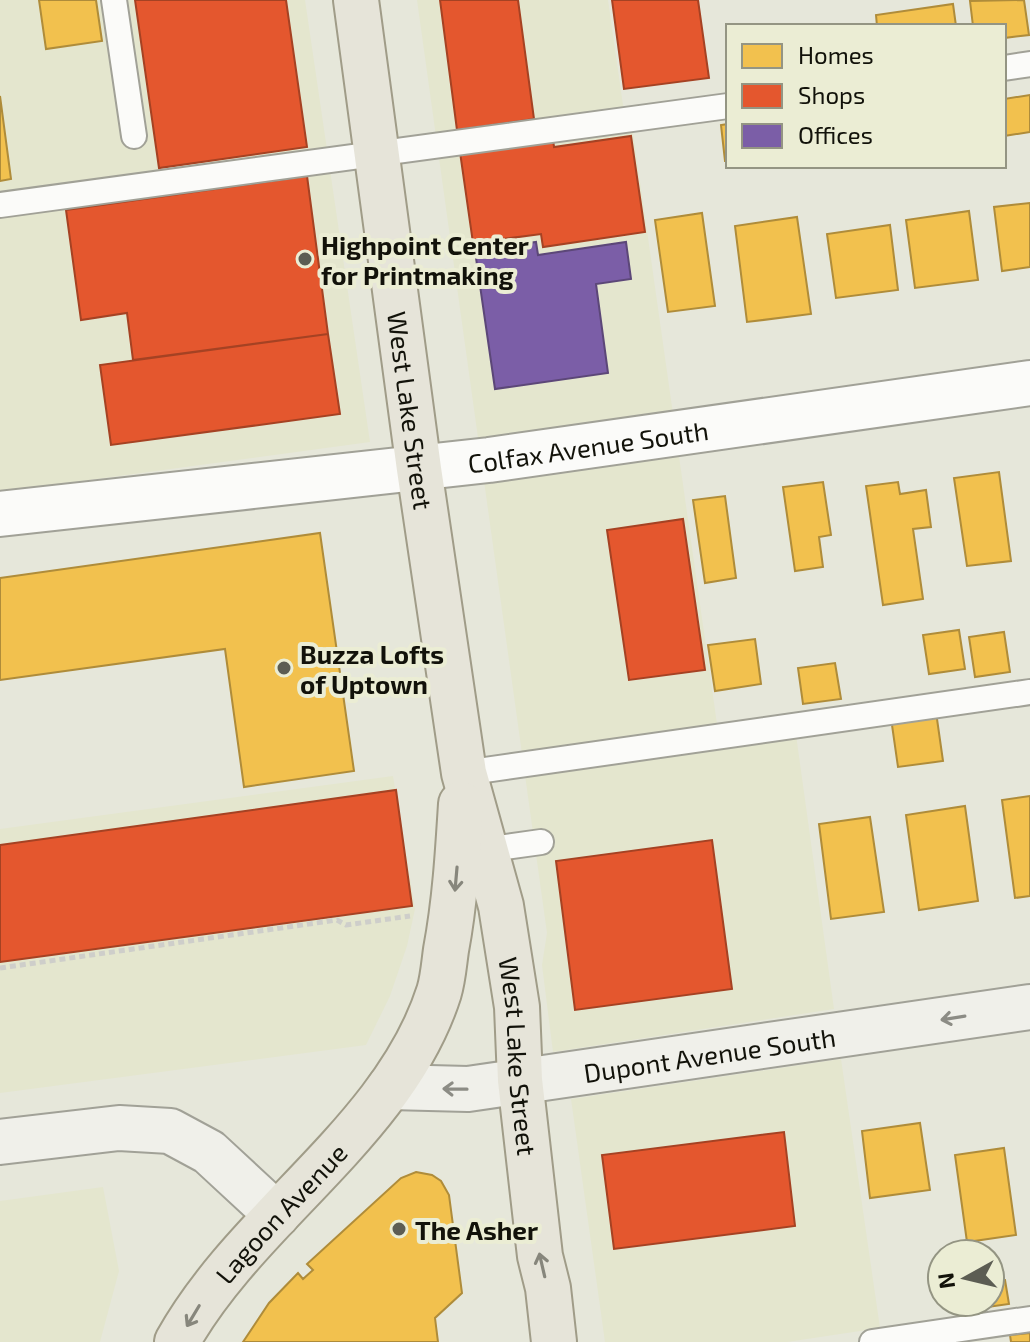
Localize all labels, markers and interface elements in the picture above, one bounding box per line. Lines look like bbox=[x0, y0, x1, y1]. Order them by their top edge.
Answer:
legend bbox=[726, 24, 1006, 168]
text: Homes bbox=[798, 40, 874, 69]
text: Shops bbox=[798, 80, 865, 109]
text: Offices bbox=[798, 120, 873, 149]
place label: Highpoint Center for Printmaking bbox=[321, 229, 529, 290]
marker: Highpoint Center for Printmaking bbox=[296, 250, 314, 268]
street label: West Lake Street bbox=[382, 309, 440, 512]
street label: Colfax Avenue South bbox=[466, 413, 710, 478]
place label: Buzza Lofts of Uptown bbox=[300, 638, 444, 699]
marker: Buzza Lofts of Uptown bbox=[275, 659, 293, 677]
one-way arrow bbox=[448, 865, 463, 892]
street label: West Lake Street bbox=[494, 955, 544, 1157]
one-way arrow bbox=[941, 1011, 966, 1026]
street label: Dupont Avenue South bbox=[581, 1020, 838, 1087]
one-way arrow bbox=[442, 1081, 469, 1097]
street label: Lagoon Avenue bbox=[208, 1136, 352, 1289]
place label: The Asher bbox=[415, 1214, 538, 1245]
marker: The Asher bbox=[390, 1220, 408, 1238]
north arrow bbox=[926, 1238, 1006, 1318]
one-way arrow bbox=[534, 1253, 549, 1278]
text: N bbox=[931, 1271, 959, 1291]
one-way arrow bbox=[184, 1304, 201, 1326]

